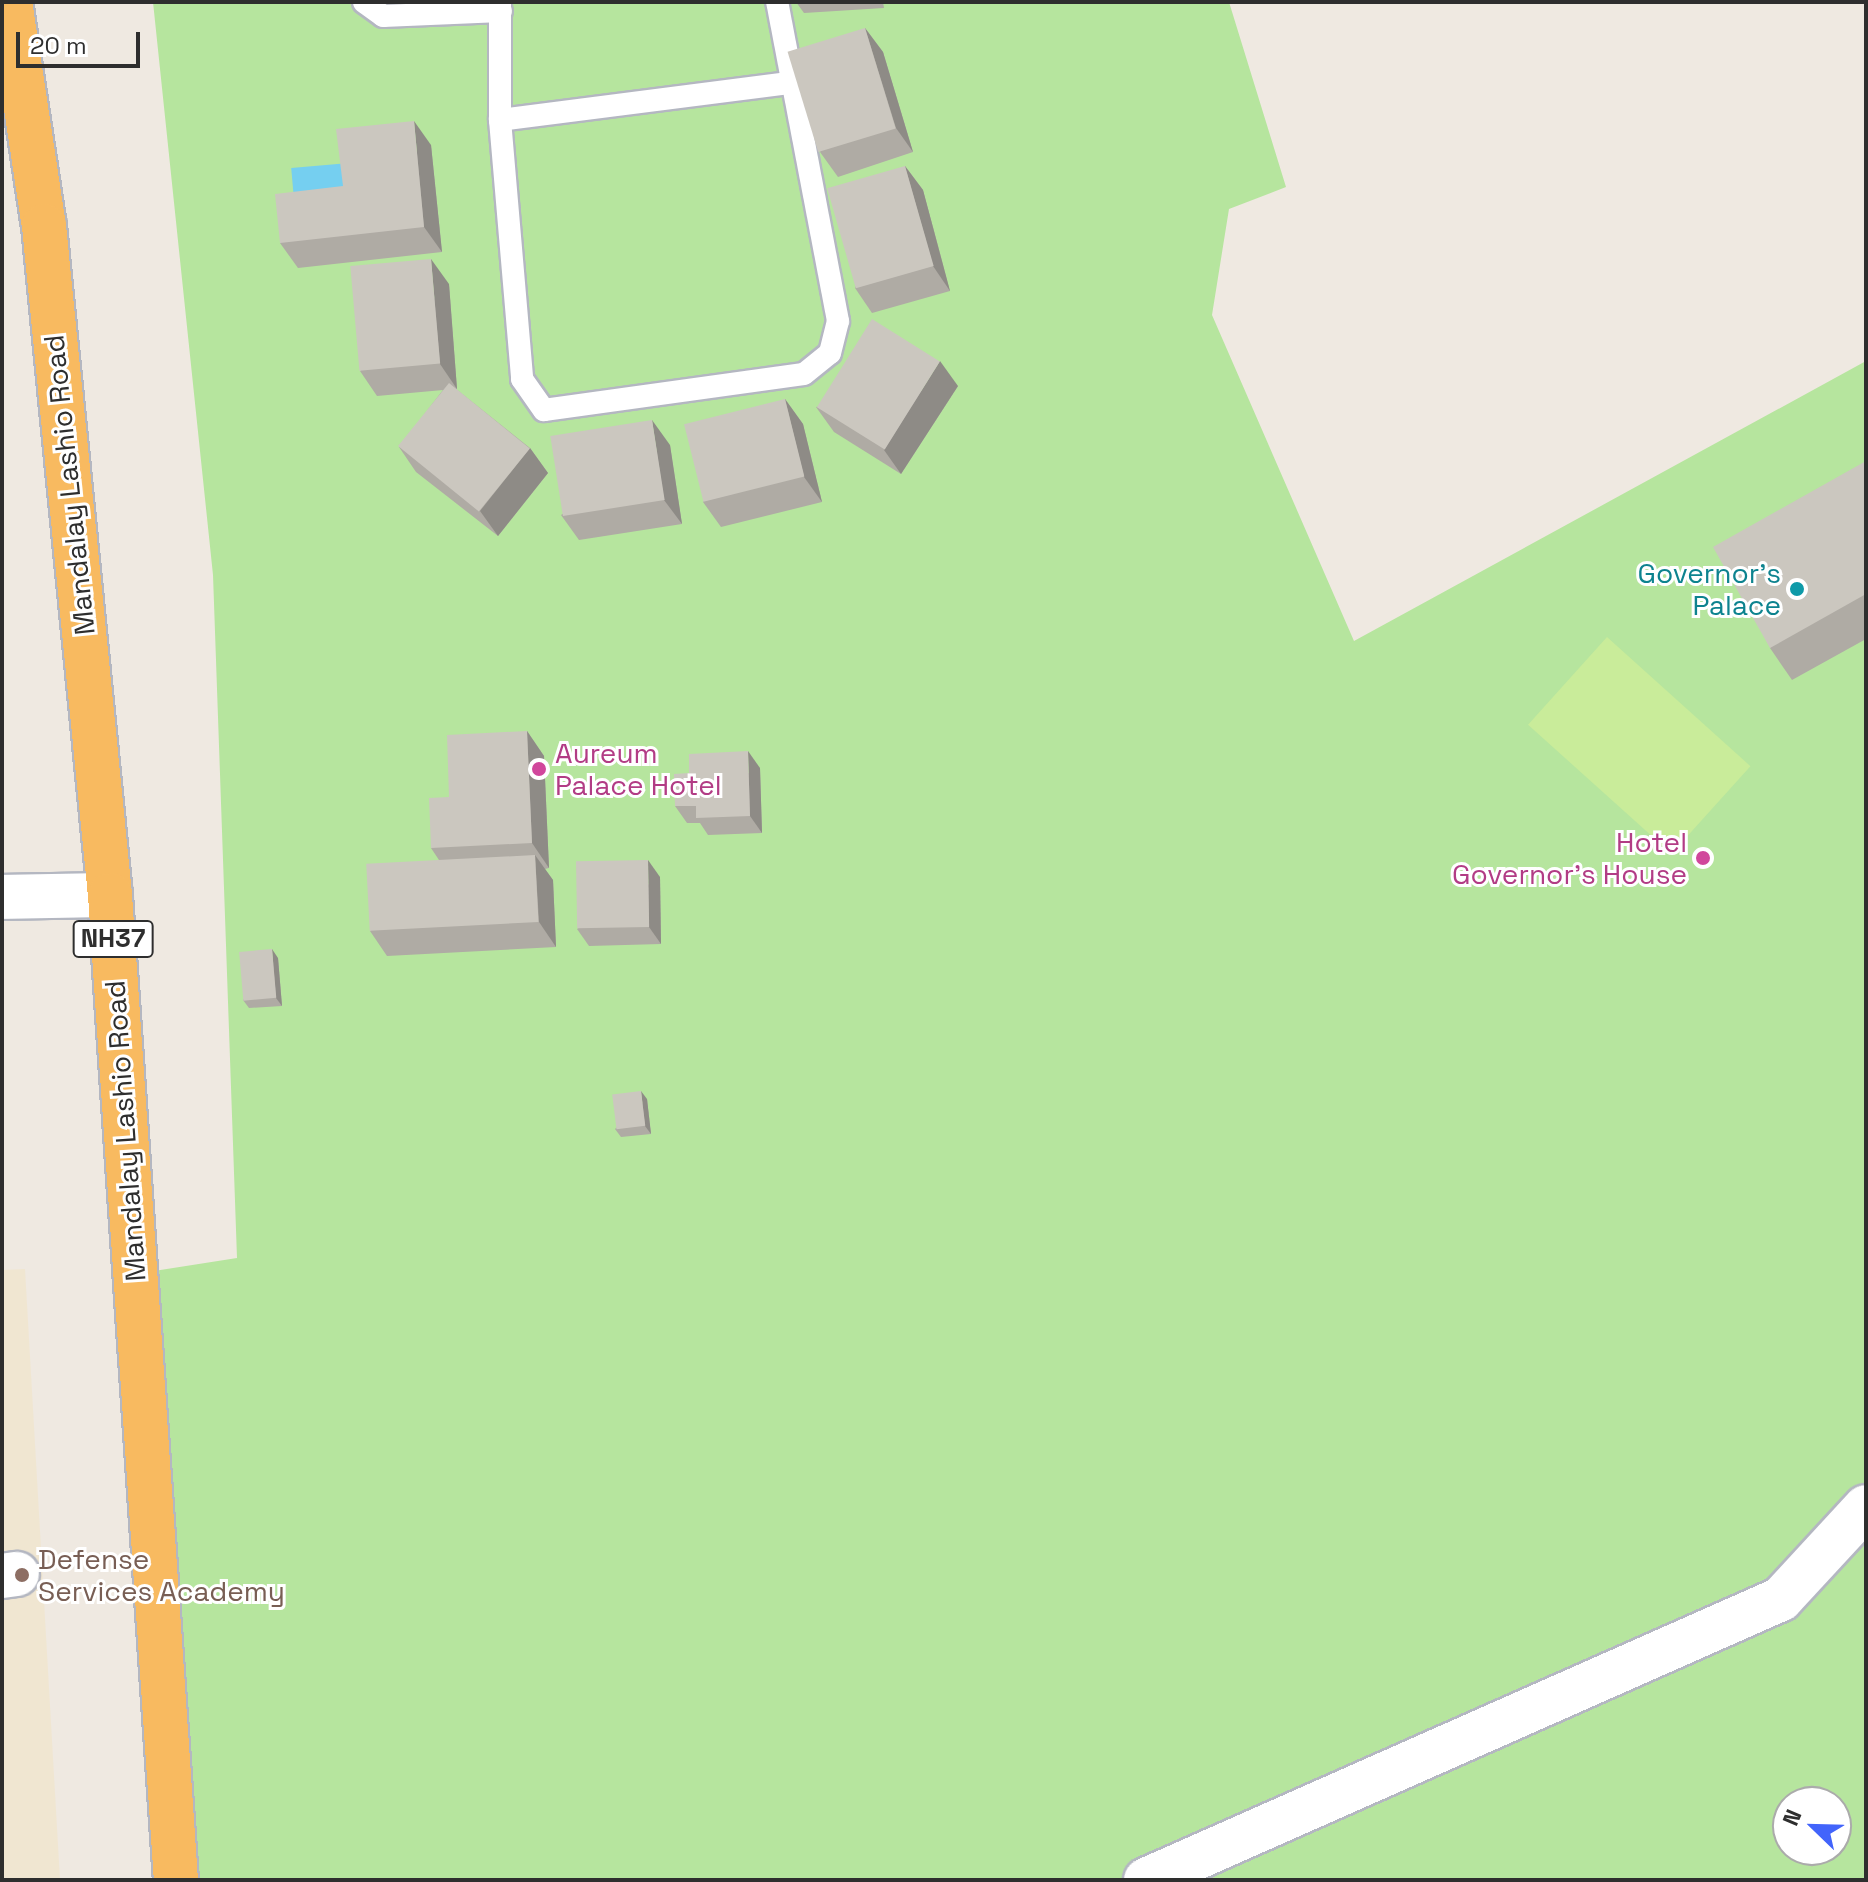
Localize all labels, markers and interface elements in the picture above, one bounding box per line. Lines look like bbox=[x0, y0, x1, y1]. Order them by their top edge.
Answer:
scale bar bbox=[20, 16, 144, 66]
text: 20 m bbox=[30, 30, 87, 61]
street label: Mandalay Lashio Road bbox=[37, 333, 101, 637]
place label: Governor's Palace bbox=[1637, 556, 1781, 622]
marker: Governor's Palace bbox=[1788, 580, 1806, 598]
place label: Aureum Palace Hotel bbox=[555, 736, 722, 802]
marker: Aureum Palace Hotel bbox=[530, 760, 548, 778]
place label: Hotel Governor's House bbox=[1452, 825, 1687, 891]
marker: Hotel Governor's House bbox=[1694, 849, 1712, 867]
road number: NH37 bbox=[71, 917, 155, 961]
street label: Mandalay Lashio Road bbox=[98, 979, 152, 1283]
place label: Defense Services Academy bbox=[38, 1542, 285, 1608]
marker: Defense Services Academy bbox=[13, 1566, 31, 1584]
north arrow bbox=[1772, 1786, 1852, 1866]
text: N bbox=[1776, 1805, 1808, 1830]

